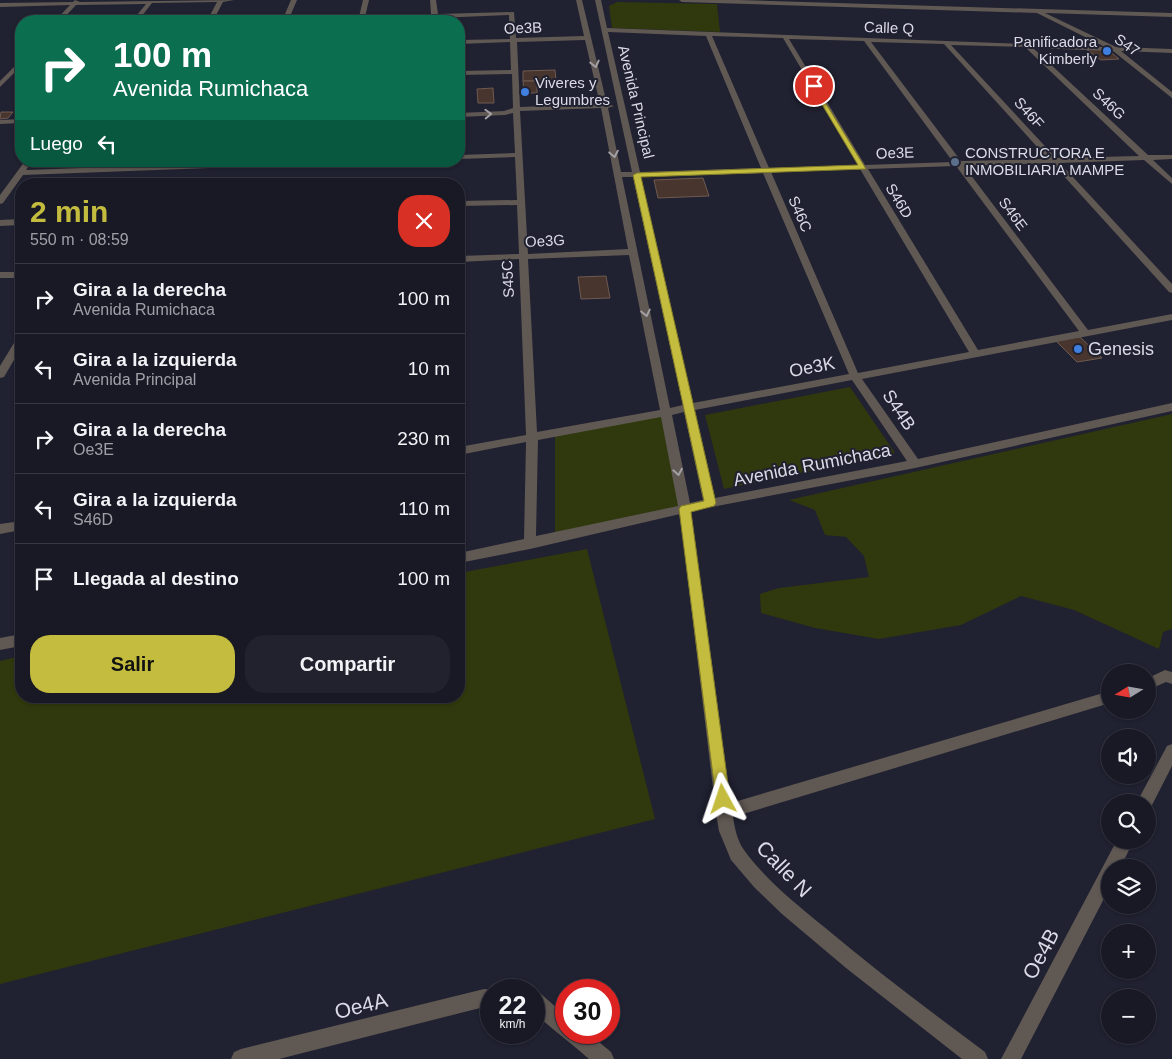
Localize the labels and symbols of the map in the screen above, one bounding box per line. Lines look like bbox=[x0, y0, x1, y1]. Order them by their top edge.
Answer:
street label: Oe3B bbox=[504, 18, 542, 37]
street label: Calle Q bbox=[864, 18, 914, 37]
street label: S47 bbox=[1111, 30, 1143, 59]
place label: Panificadora Kimberly bbox=[1014, 33, 1098, 67]
street label: Avenida Principal bbox=[615, 44, 658, 160]
marker: Panificadora Kimberly bbox=[1101, 45, 1113, 57]
one-way arrow bbox=[589, 60, 600, 69]
pin bbox=[793, 65, 835, 107]
place label: Viveres y Legumbres bbox=[535, 74, 610, 108]
street label: S46G bbox=[1090, 84, 1129, 123]
marker: Viveres y Legumbres bbox=[519, 86, 531, 98]
street label: S46F bbox=[1011, 94, 1048, 132]
one-way arrow bbox=[484, 109, 492, 119]
street label: Oe3E bbox=[876, 143, 914, 162]
place label: CONSTRUCTORA E INMOBILIARIA MAMPE bbox=[965, 144, 1124, 178]
one-way arrow bbox=[608, 149, 618, 158]
marker: CONSTRUCTORA E INMOBILIARIA MAMPE bbox=[949, 156, 961, 168]
street label: S46D bbox=[882, 180, 916, 221]
street label: S46C bbox=[785, 193, 816, 235]
street label: S46E bbox=[996, 194, 1031, 233]
street label: Oe3G bbox=[525, 231, 565, 250]
street label: S45C bbox=[498, 260, 517, 298]
one-way arrow bbox=[640, 308, 651, 317]
place label: Genesis bbox=[1088, 339, 1154, 359]
marker: Genesis bbox=[1072, 343, 1084, 355]
street label: Oe3K bbox=[787, 353, 837, 381]
street label: S44B bbox=[878, 386, 920, 434]
street label: Avenida Rumichaca bbox=[732, 440, 893, 490]
one-way arrow bbox=[672, 468, 683, 476]
north arrow bbox=[1101, 664, 1156, 719]
position arrow bbox=[696, 772, 748, 824]
street label: Calle N bbox=[752, 836, 817, 901]
street label: Oe4B bbox=[1018, 925, 1063, 983]
speed limit sign: 30 bbox=[555, 979, 620, 1044]
street label: Oe4A bbox=[332, 988, 390, 1023]

